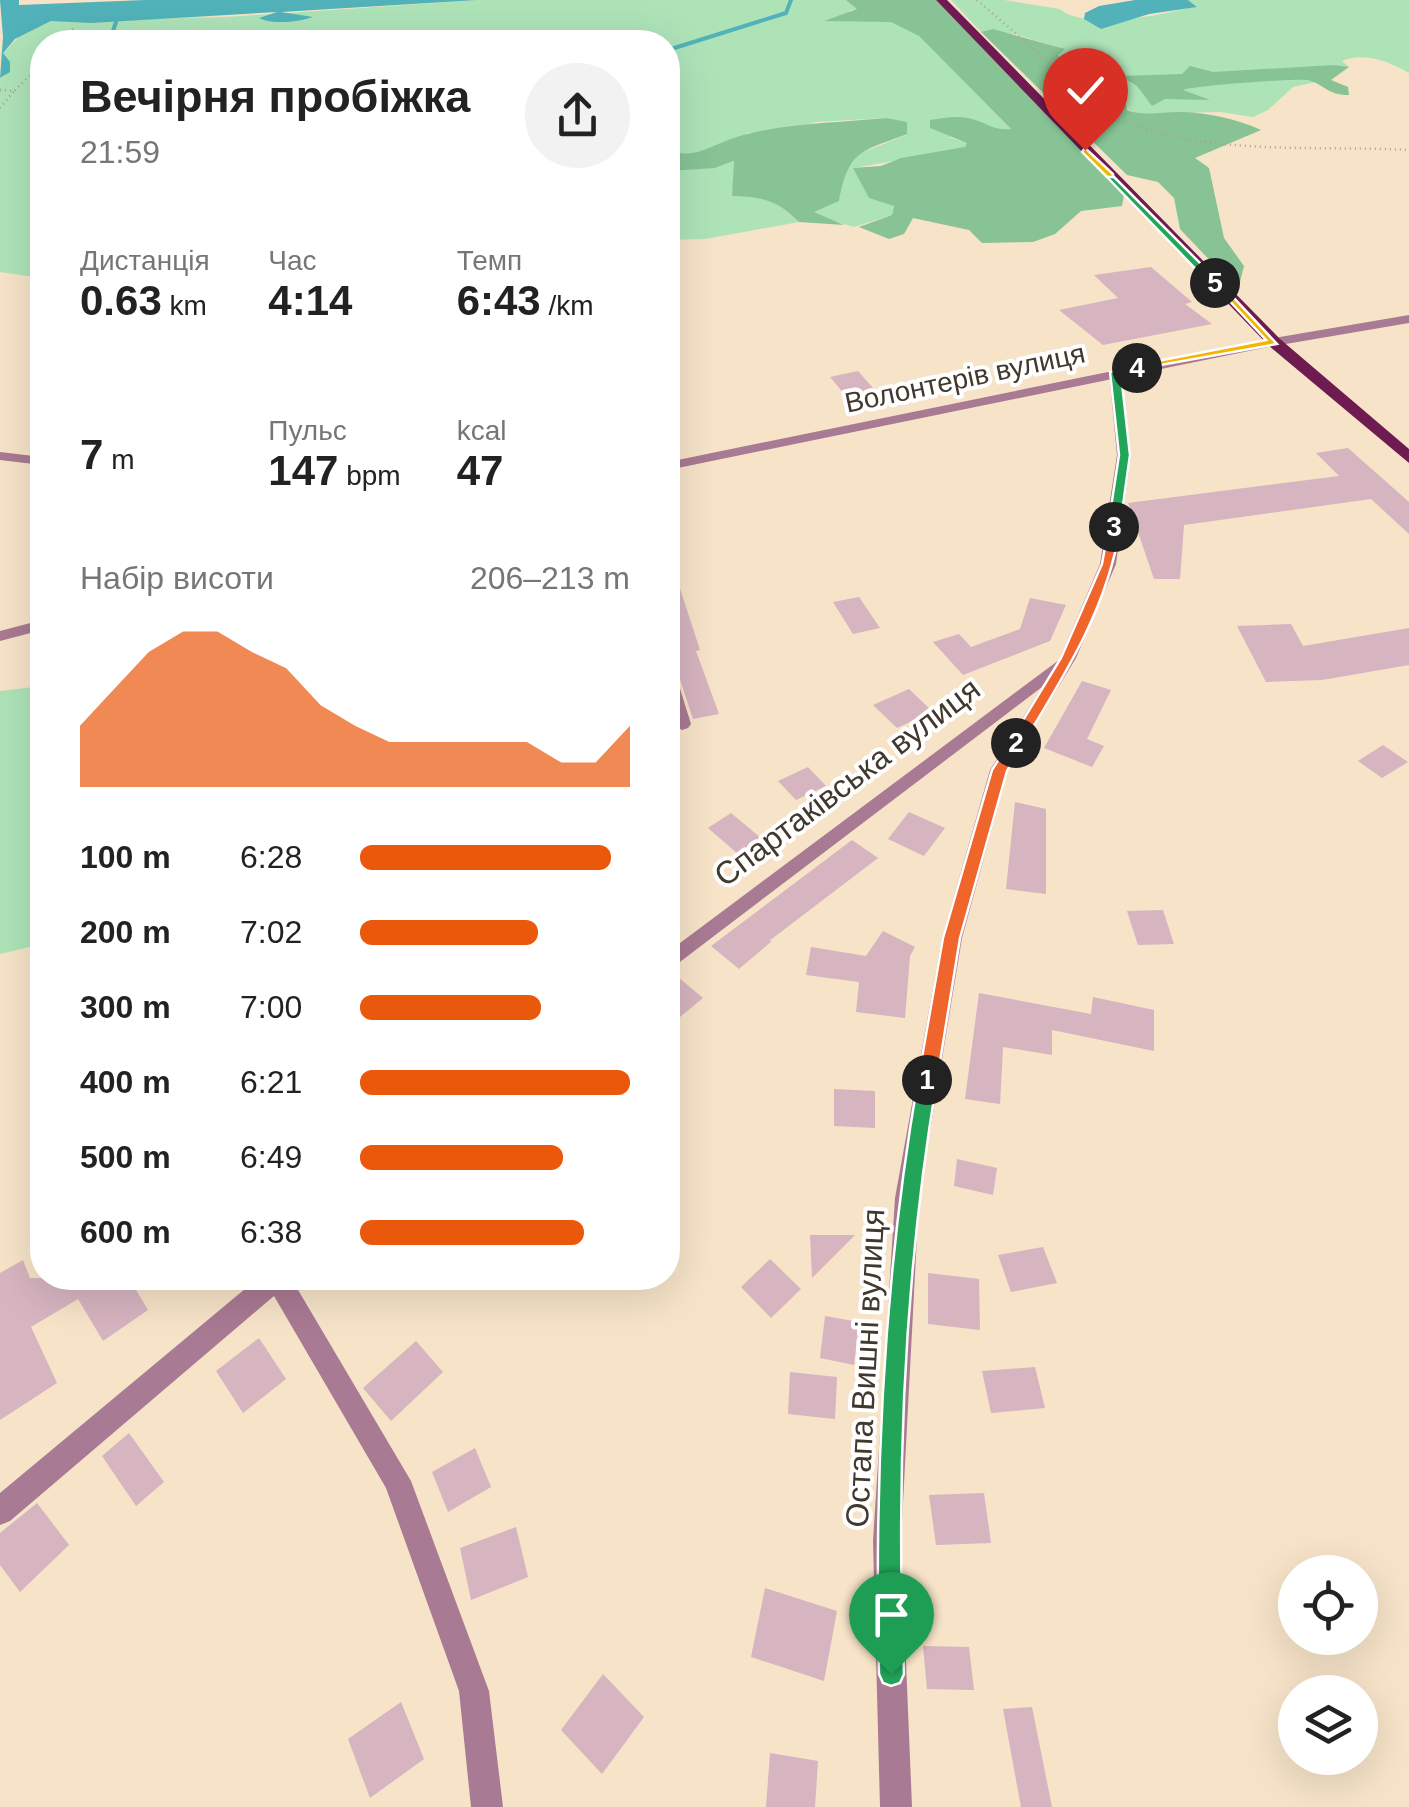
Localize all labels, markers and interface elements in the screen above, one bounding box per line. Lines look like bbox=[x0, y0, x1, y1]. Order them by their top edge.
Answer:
pin bbox=[1043, 48, 1128, 151]
button: share bbox=[525, 63, 630, 168]
icon: check bbox=[1058, 63, 1113, 118]
text: Вечірня пробіжка bbox=[80, 71, 470, 122]
text: 21:59 bbox=[80, 134, 160, 170]
text: Дистанція bbox=[80, 245, 210, 276]
text: Час bbox=[268, 245, 317, 276]
text: Темп bbox=[457, 245, 522, 276]
pin: 5 bbox=[1190, 258, 1240, 308]
text: 5 bbox=[1207, 267, 1223, 298]
text: 0.63 bbox=[80, 277, 162, 324]
text: 4:14 bbox=[268, 277, 352, 324]
text: 6:43 bbox=[457, 277, 541, 324]
text: km bbox=[162, 290, 207, 321]
text: /km bbox=[541, 290, 594, 321]
street label: Волонтерів вулиця bbox=[842, 337, 1088, 419]
pin: 4 bbox=[1112, 343, 1162, 393]
text: 4 bbox=[1129, 352, 1145, 383]
text: Пульс bbox=[268, 415, 347, 446]
text: kcal bbox=[457, 415, 506, 446]
text: 7 bbox=[80, 431, 103, 478]
text: m bbox=[103, 444, 134, 475]
text: 147 bbox=[268, 447, 338, 494]
text: 47 bbox=[457, 447, 503, 494]
text: bpm bbox=[338, 460, 401, 491]
pin: 3 bbox=[1089, 502, 1139, 552]
text: 3 bbox=[1106, 511, 1122, 542]
text: Набір висоти bbox=[80, 560, 274, 596]
text: 206–213 m bbox=[470, 560, 630, 596]
street label: Спартаківська вулиця bbox=[707, 670, 987, 894]
pin: 2 bbox=[991, 718, 1041, 768]
text: 2 bbox=[1008, 727, 1024, 758]
text: 100 m bbox=[80, 839, 171, 875]
text: 6:28 bbox=[240, 839, 302, 875]
text: 200 m bbox=[80, 914, 171, 950]
text: 7:02 bbox=[240, 914, 302, 950]
text: 300 m bbox=[80, 989, 171, 1025]
text: 7:00 bbox=[240, 989, 302, 1025]
pin: 1 bbox=[902, 1055, 952, 1105]
text: 400 m bbox=[80, 1064, 171, 1100]
text: 6:21 bbox=[240, 1064, 302, 1100]
text: 1 bbox=[919, 1064, 935, 1095]
text: 500 m bbox=[80, 1139, 171, 1175]
text: 6:49 bbox=[240, 1139, 302, 1175]
street label: Остапа Вишні вулиця bbox=[839, 1208, 891, 1528]
text: 600 m bbox=[80, 1214, 171, 1250]
text: 6:38 bbox=[240, 1214, 302, 1250]
map controls bbox=[1278, 1555, 1378, 1775]
button: locate bbox=[1278, 1555, 1378, 1655]
pin bbox=[849, 1572, 934, 1675]
icon: arrive bbox=[864, 1587, 919, 1642]
button: layers bbox=[1278, 1675, 1378, 1775]

